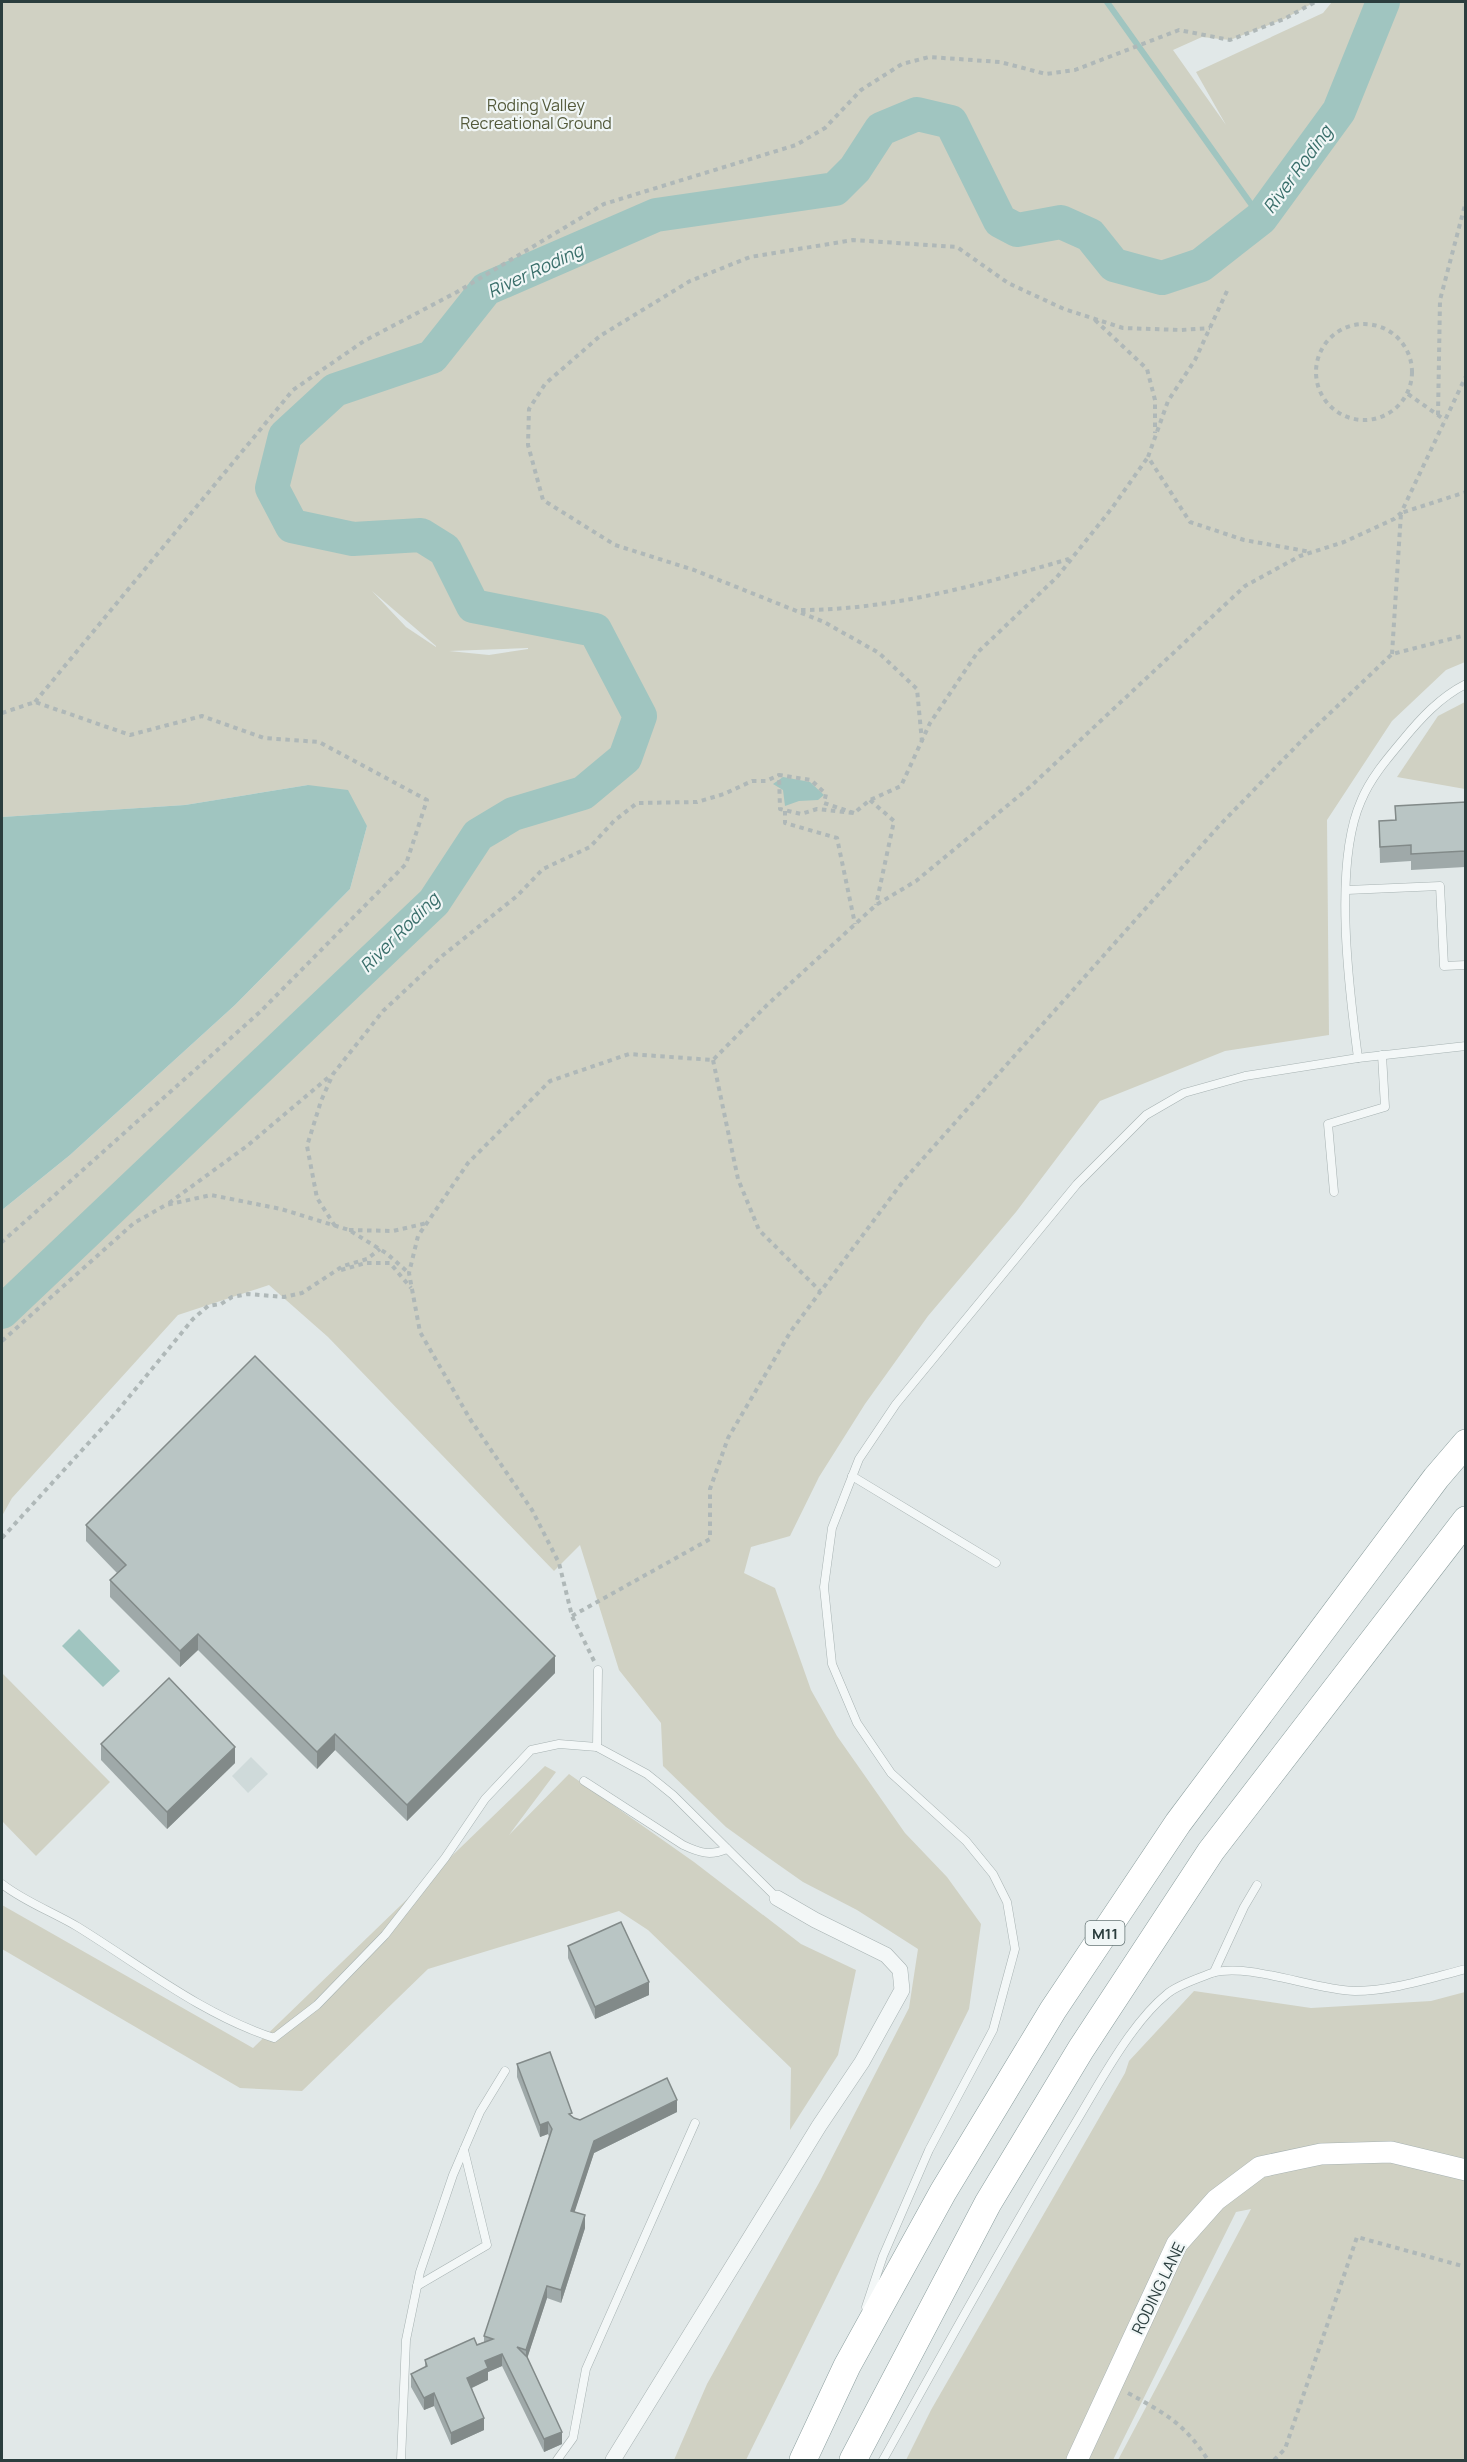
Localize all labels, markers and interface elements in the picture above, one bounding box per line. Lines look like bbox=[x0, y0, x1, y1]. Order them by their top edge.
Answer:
park label: Roding Valley Recreational Ground bbox=[460, 94, 612, 134]
water label: River Roding bbox=[1257, 119, 1338, 218]
water label: River Roding bbox=[483, 237, 588, 303]
water label: River Roding bbox=[354, 886, 445, 977]
road number: M11 bbox=[1086, 1921, 1124, 1945]
street label: RODING LANE bbox=[1126, 2238, 1190, 2338]

